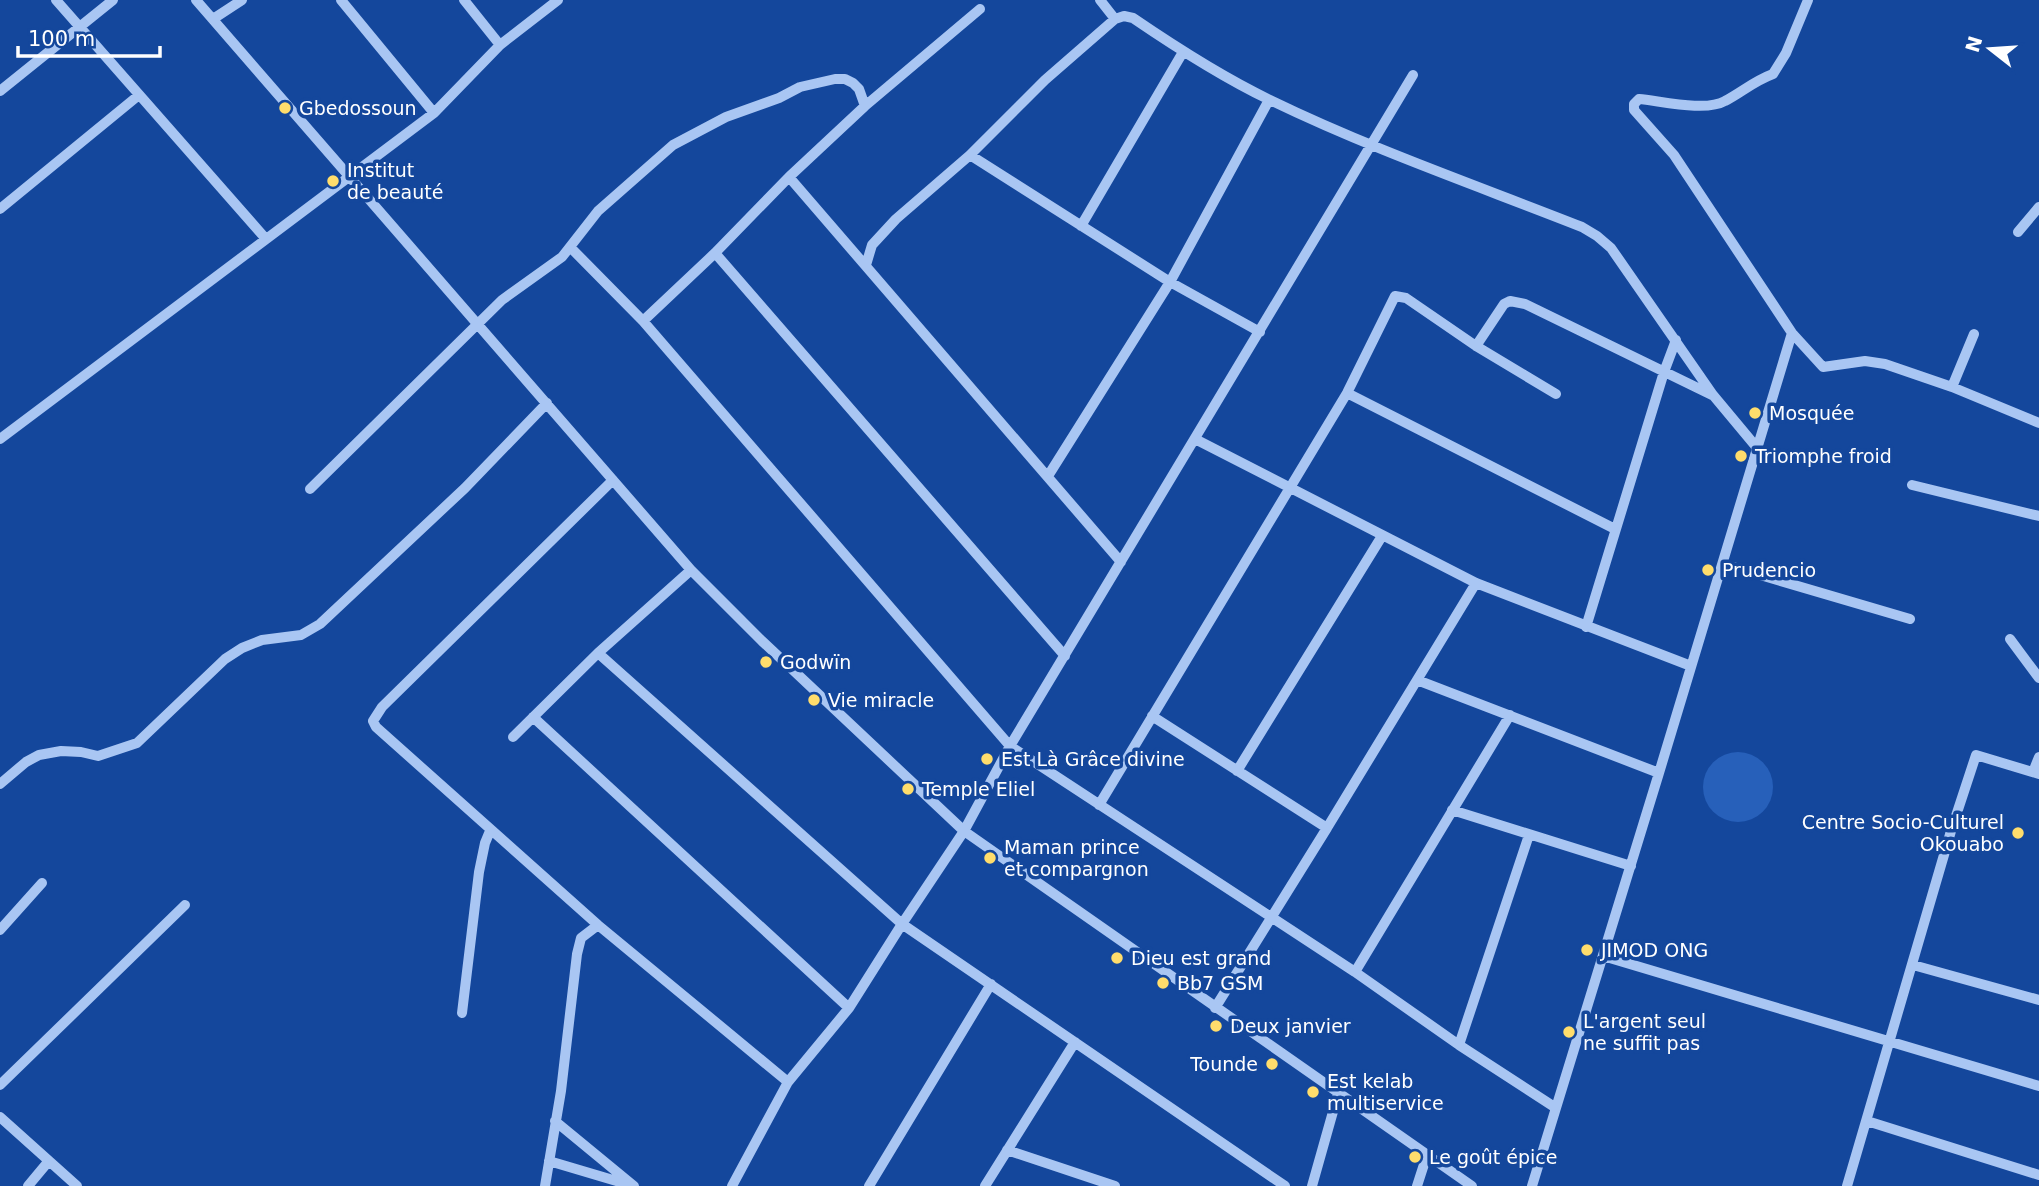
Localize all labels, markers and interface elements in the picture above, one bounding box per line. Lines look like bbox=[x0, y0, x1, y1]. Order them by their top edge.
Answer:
scale bar bbox=[18, 14, 159, 58]
north arrow bbox=[1955, 14, 2025, 84]
text: 100 m bbox=[28, 27, 95, 51]
text: N bbox=[1961, 33, 1987, 55]
place label: Gbedossoun bbox=[299, 97, 417, 119]
marker: Gbedossoun bbox=[277, 100, 293, 116]
place label: Institut de beauté bbox=[347, 159, 443, 203]
marker: Institut de beauté bbox=[325, 173, 341, 189]
place label: Mosquée bbox=[1769, 402, 1854, 424]
marker: Mosquée bbox=[1747, 405, 1763, 421]
place label: Triomphe froid bbox=[1754, 445, 1892, 467]
marker: Triomphe froid bbox=[1733, 448, 1749, 464]
place label: Prudencio bbox=[1722, 559, 1816, 581]
marker: Prudencio bbox=[1700, 562, 1716, 578]
place label: Godwïn bbox=[780, 651, 851, 673]
marker: Godwïn bbox=[758, 654, 774, 670]
place label: Vie miracle bbox=[828, 689, 934, 711]
marker: Vie miracle bbox=[806, 692, 822, 708]
place label: Est Là Grâce divine bbox=[1001, 748, 1185, 770]
marker: Est Là Grâce divine bbox=[979, 751, 995, 767]
place label: Temple Eliel bbox=[921, 778, 1035, 800]
marker: Temple Eliel bbox=[900, 781, 916, 797]
place label: Centre Socio-Culturel Okouabo bbox=[1802, 811, 2004, 855]
marker: Centre Socio-Culturel Okouabo bbox=[2010, 825, 2026, 841]
place label: Maman prince et compargnon bbox=[1004, 836, 1149, 880]
marker: Maman prince et compargnon bbox=[982, 850, 998, 866]
place label: JIMOD ONG bbox=[1600, 939, 1708, 961]
marker: JIMOD ONG bbox=[1579, 942, 1595, 958]
place label: Dieu est grand bbox=[1131, 947, 1271, 969]
marker: Dieu est grand bbox=[1109, 950, 1125, 966]
place label: Bb7 GSM bbox=[1177, 972, 1263, 994]
marker: Bb7 GSM bbox=[1155, 975, 1171, 991]
place label: L'argent seul ne suffit pas bbox=[1583, 1010, 1706, 1054]
place label: Deux janvier bbox=[1230, 1015, 1351, 1037]
marker: Deux janvier bbox=[1208, 1018, 1224, 1034]
marker: L'argent seul ne suffit pas bbox=[1561, 1024, 1577, 1040]
place label: Tounde bbox=[1189, 1053, 1258, 1075]
marker: Tounde bbox=[1264, 1056, 1280, 1072]
place label: Est kelab multiservice bbox=[1327, 1070, 1444, 1114]
marker: Est kelab multiservice bbox=[1305, 1084, 1321, 1100]
place label: Le goût épice bbox=[1429, 1146, 1557, 1168]
marker: Le goût épice bbox=[1407, 1149, 1423, 1165]

